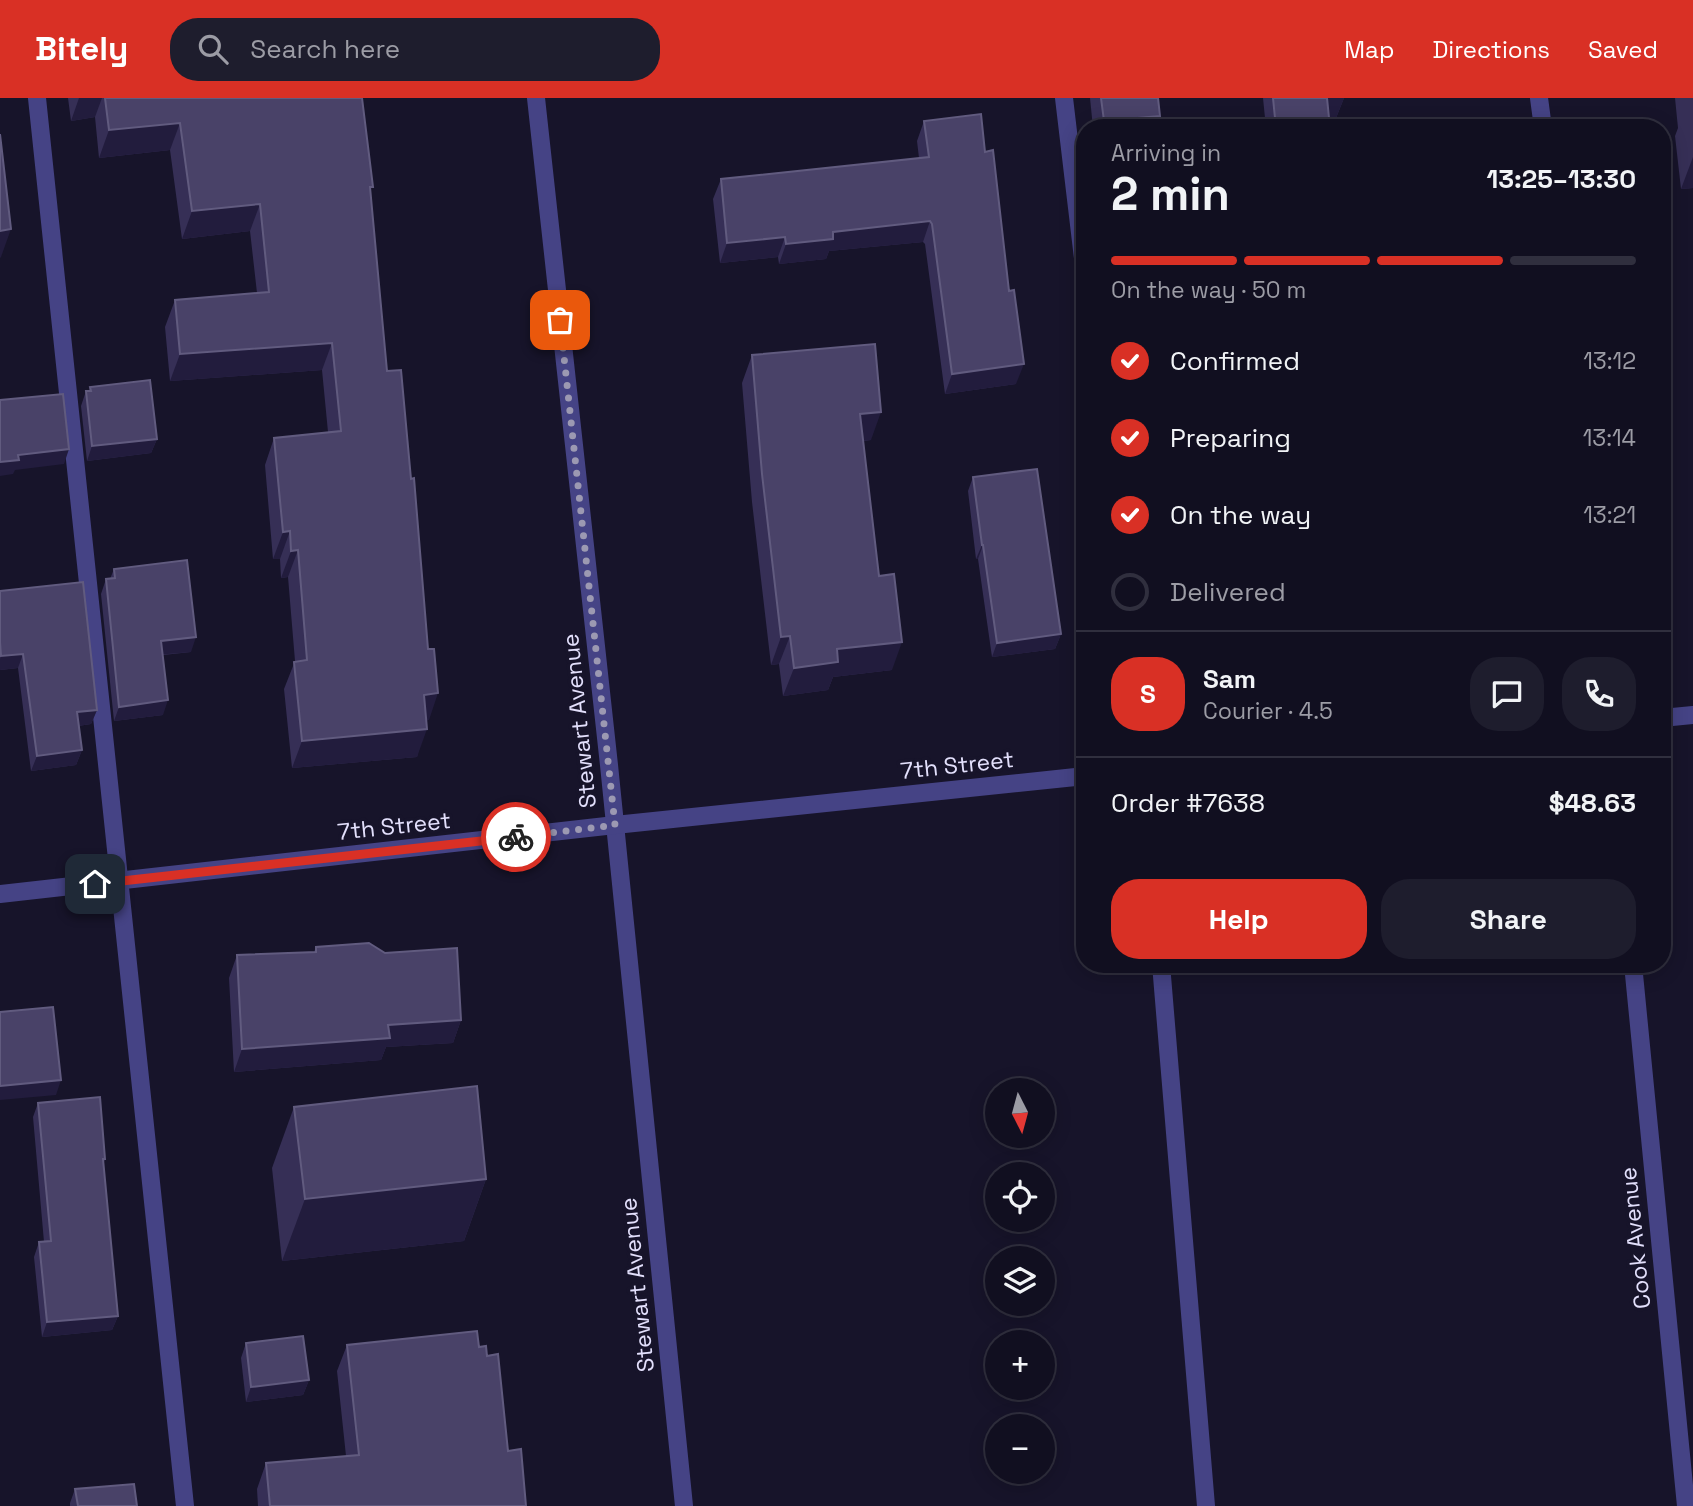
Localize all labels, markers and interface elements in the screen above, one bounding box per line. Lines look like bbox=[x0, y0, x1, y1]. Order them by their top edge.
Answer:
search box bbox=[170, 18, 660, 81]
text: Bitely bbox=[35, 28, 128, 70]
icon: search bbox=[194, 30, 232, 68]
text: Search here bbox=[250, 32, 400, 66]
text: Map bbox=[1344, 34, 1394, 65]
text: Directions bbox=[1432, 34, 1550, 65]
text: Saved bbox=[1588, 34, 1658, 65]
text: Arriving in bbox=[1111, 138, 1221, 168]
text: 13:25–13:30 bbox=[1486, 162, 1636, 196]
text: 2 min bbox=[1111, 165, 1230, 223]
text: On the way · 50 m bbox=[1111, 275, 1306, 305]
pin bbox=[530, 290, 590, 350]
icon: bag bbox=[541, 301, 579, 339]
icon: check bbox=[1111, 342, 1149, 380]
text: Confirmed bbox=[1170, 344, 1300, 378]
text: 13:12 bbox=[1583, 346, 1636, 376]
icon: check bbox=[1111, 419, 1149, 457]
text: Preparing bbox=[1170, 421, 1291, 455]
text: 13:14 bbox=[1583, 423, 1636, 453]
icon: check bbox=[1111, 496, 1149, 534]
text: On the way bbox=[1170, 498, 1311, 532]
text: 13:21 bbox=[1583, 500, 1636, 530]
text: Delivered bbox=[1170, 575, 1286, 609]
street label: Stewart Avenue bbox=[555, 632, 603, 810]
button: chat bbox=[1470, 657, 1544, 731]
button: phone bbox=[1562, 657, 1636, 731]
text: Sam bbox=[1203, 662, 1256, 696]
text: S bbox=[1140, 677, 1156, 711]
text: Courier · 4.5 bbox=[1203, 696, 1333, 726]
street label: 7th Street bbox=[899, 744, 1015, 786]
text: Order #7638 bbox=[1111, 786, 1265, 820]
text: $48.63 bbox=[1549, 786, 1636, 820]
courier bbox=[481, 802, 551, 872]
street label: 7th Street bbox=[336, 805, 452, 847]
icon: bike bbox=[497, 818, 535, 856]
pin bbox=[65, 854, 125, 914]
icon: home bbox=[76, 865, 114, 903]
button: Help bbox=[1111, 879, 1367, 959]
button: Share bbox=[1381, 879, 1636, 959]
north arrow bbox=[985, 1078, 1055, 1148]
map controls bbox=[985, 1078, 1055, 1484]
button: locate bbox=[985, 1162, 1055, 1232]
street label: Cook Avenue bbox=[1613, 1166, 1657, 1310]
street label: Stewart Avenue bbox=[613, 1196, 661, 1374]
button: layers bbox=[985, 1246, 1055, 1316]
button: + bbox=[985, 1330, 1055, 1400]
button: − bbox=[985, 1414, 1055, 1484]

